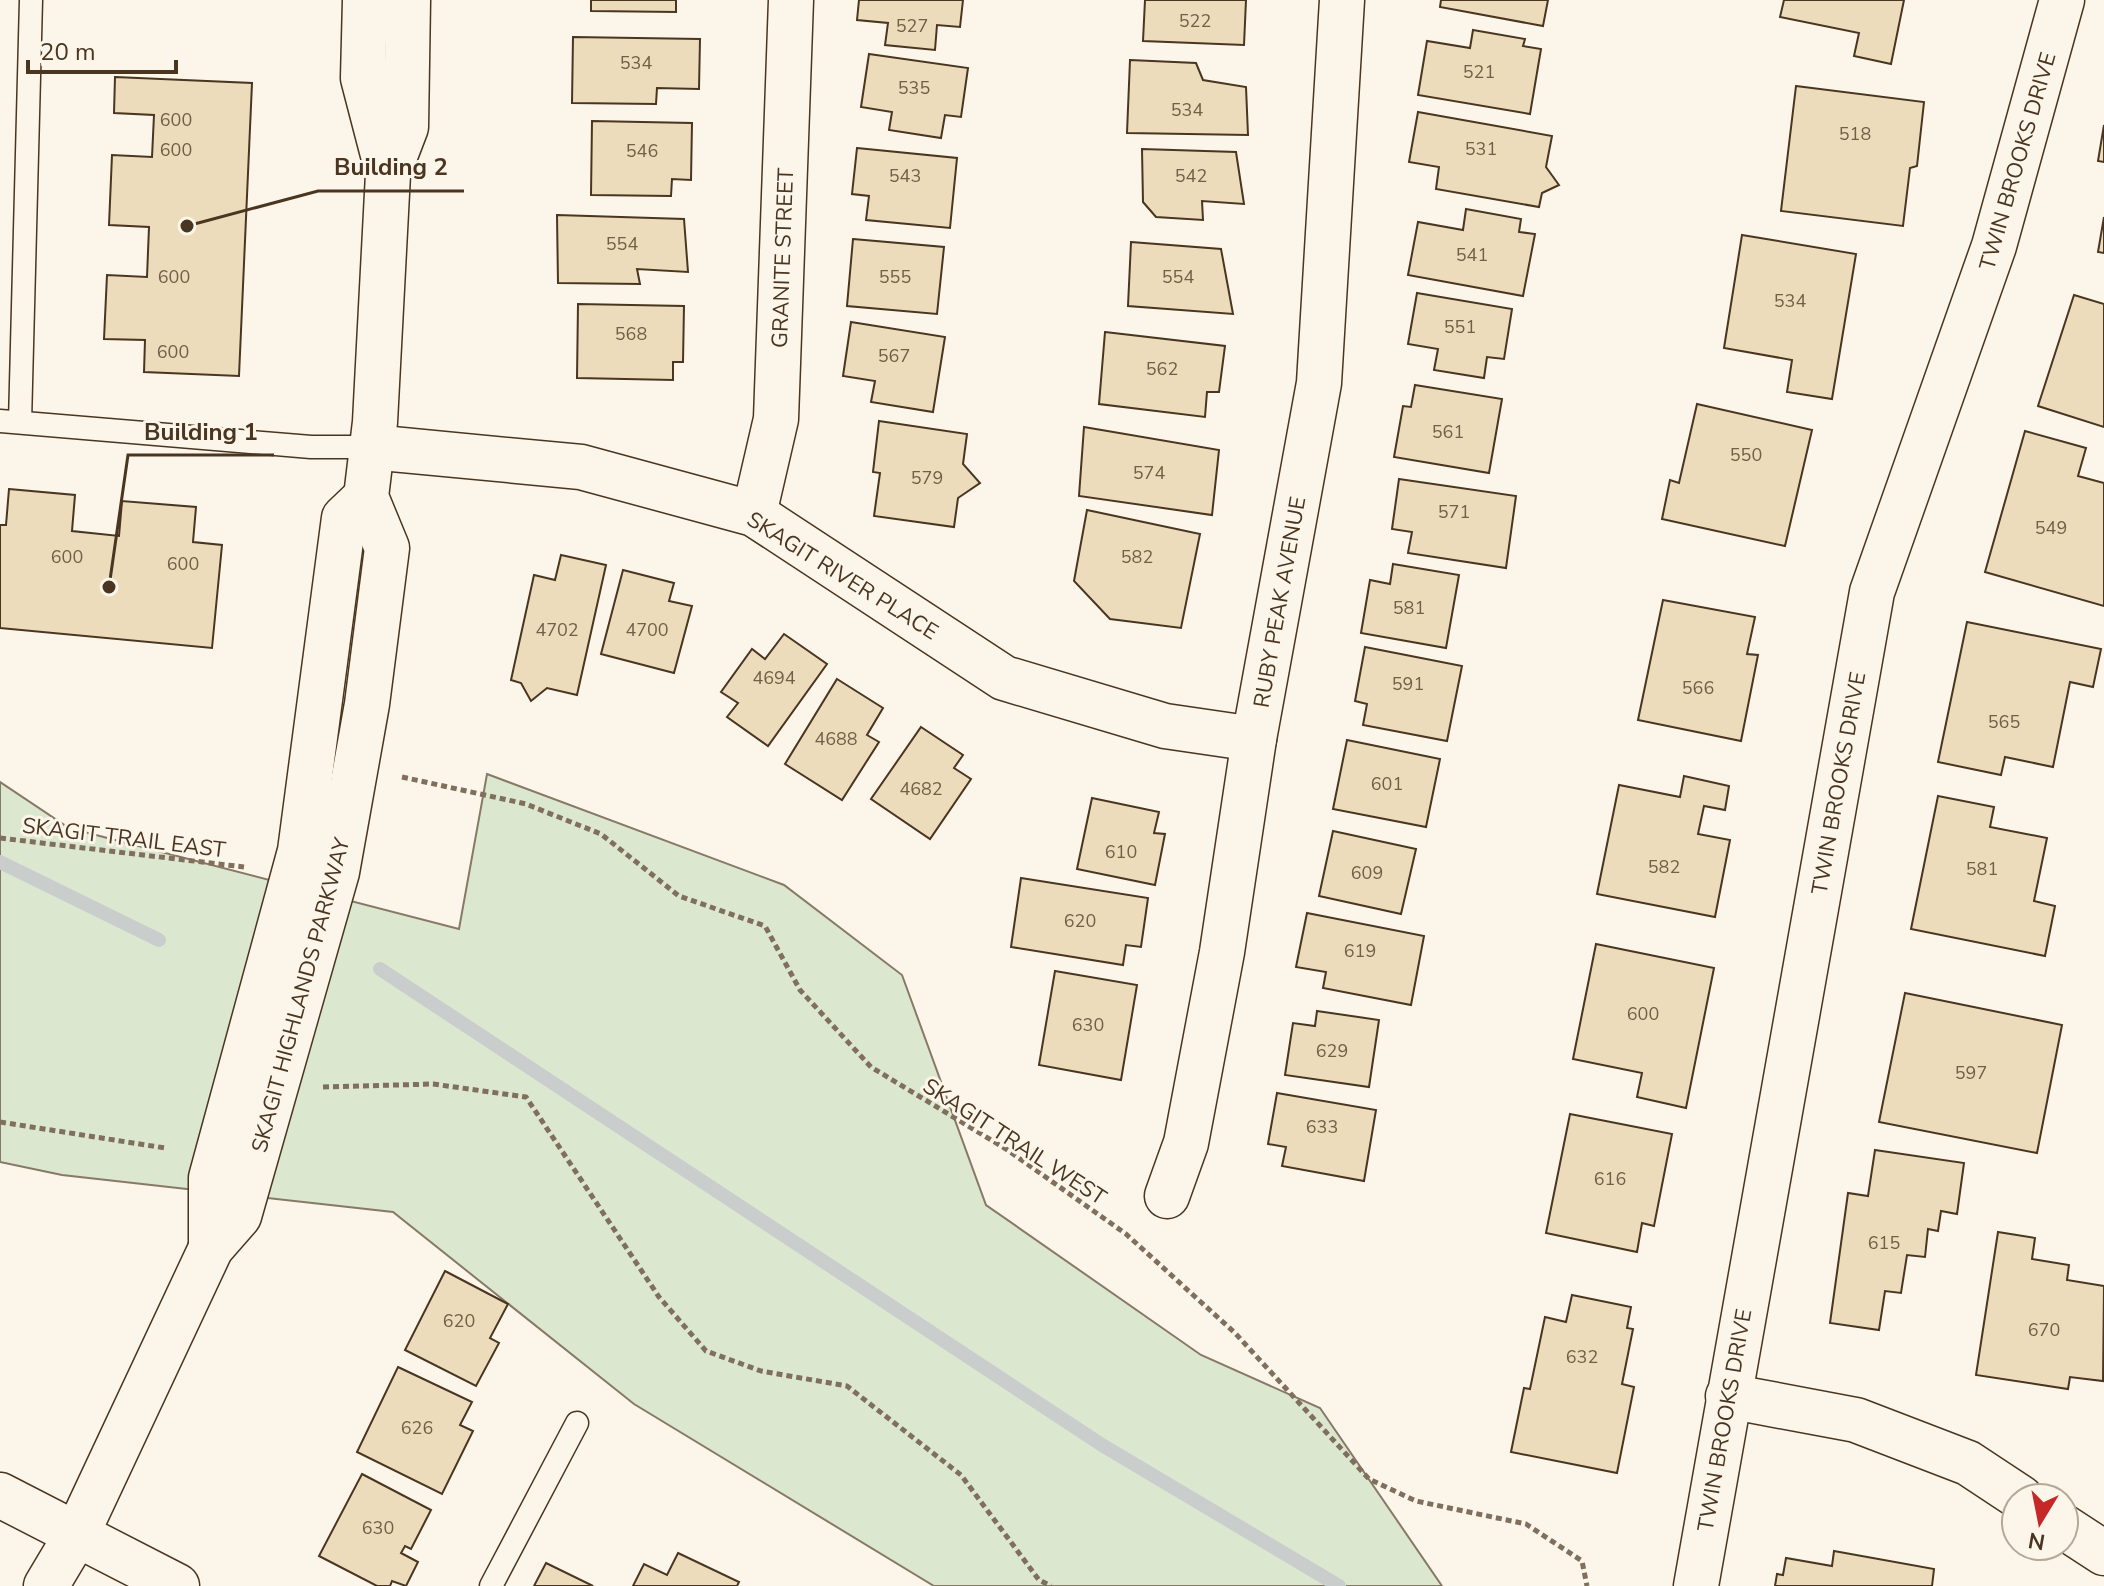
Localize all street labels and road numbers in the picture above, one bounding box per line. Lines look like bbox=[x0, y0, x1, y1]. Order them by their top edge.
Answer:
street label: TWIN BROOKS DRIVE bbox=[1972, 49, 2063, 274]
street label: GRANITE STREET bbox=[765, 167, 801, 348]
street label: RUBY PEAK AVENUE bbox=[1247, 494, 1313, 710]
street label: SKAGIT RIVER PLACE bbox=[741, 505, 944, 647]
street label: TWIN BROOKS DRIVE bbox=[1805, 670, 1873, 897]
street label: SKAGIT TRAIL EAST bbox=[20, 811, 228, 865]
street label: SKAGIT HIGHLANDS PARKWAY bbox=[244, 834, 358, 1156]
street label: SKAGIT TRAIL WEST bbox=[917, 1071, 1113, 1213]
street label: TWIN BROOKS DRIVE bbox=[1691, 1307, 1759, 1534]

